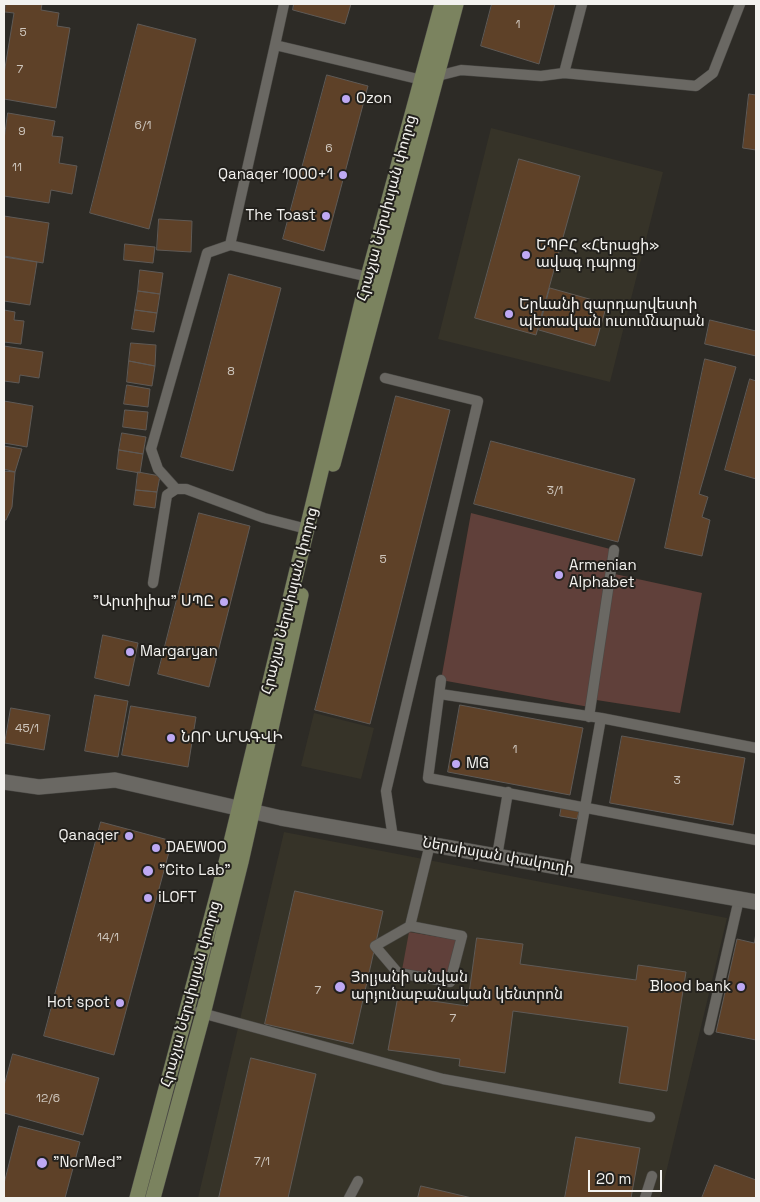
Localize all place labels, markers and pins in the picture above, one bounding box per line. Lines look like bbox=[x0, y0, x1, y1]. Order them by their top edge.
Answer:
place label: Ozon bbox=[356, 90, 392, 108]
marker: Ozon bbox=[340, 93, 352, 105]
place label: Qanaqer 1000+1 bbox=[218, 166, 333, 184]
marker: Qanaqer 1000+1 bbox=[337, 169, 349, 181]
place label: The Toast bbox=[245, 207, 316, 225]
marker: The Toast bbox=[320, 210, 332, 222]
place label: ԵՊԲՀ «Հերացի» ավագ դպրոց bbox=[536, 237, 659, 272]
marker: ԵՊԲՀ «Հերացի» ավագ դպրոց bbox=[520, 249, 532, 261]
place label: Երևանի զարդարվեստի պետական ուսումնարան bbox=[519, 296, 705, 331]
marker: Երևանի զարդարվեստի պետական ուսումնարան bbox=[503, 308, 515, 320]
place label: Armenian Alphabet bbox=[569, 557, 637, 592]
marker: Armenian Alphabet bbox=[553, 569, 565, 581]
place label: "Արտիլիա" ՍՊԸ bbox=[93, 593, 214, 611]
marker: "Արտիլիա" ՍՊԸ bbox=[218, 596, 230, 608]
place label: Margaryan bbox=[140, 643, 218, 661]
marker: Margaryan bbox=[124, 646, 136, 658]
place label: ՆՈՐ ԱՐԱԳՎԻ bbox=[181, 729, 283, 747]
marker: ՆՈՐ ԱՐԱԳՎԻ bbox=[165, 732, 177, 744]
place label: MG bbox=[466, 755, 489, 773]
marker: MG bbox=[450, 758, 462, 770]
place label: Qanaqer bbox=[59, 827, 119, 845]
marker: Qanaqer bbox=[123, 830, 135, 842]
place label: DAEWOO bbox=[166, 839, 227, 857]
marker: DAEWOO bbox=[150, 842, 162, 854]
place label: "Cito Lab" bbox=[159, 862, 231, 880]
marker: "Cito Lab" bbox=[141, 864, 155, 878]
place label: iLOFT bbox=[158, 889, 197, 907]
marker: iLOFT bbox=[142, 892, 154, 904]
place label: Յոլյանի անվան արյունաբանական կենտրոն bbox=[351, 969, 563, 1004]
place label: Blood bank bbox=[650, 978, 731, 996]
marker: Յոլյանի անվան արյունաբանական կենտրոն bbox=[333, 980, 347, 994]
marker: Blood bank bbox=[735, 981, 747, 993]
place label: Hot spot bbox=[47, 994, 110, 1012]
marker: Hot spot bbox=[114, 997, 126, 1009]
place label: "NorMed" bbox=[53, 1154, 122, 1172]
marker: "NorMed" bbox=[35, 1156, 49, 1170]

